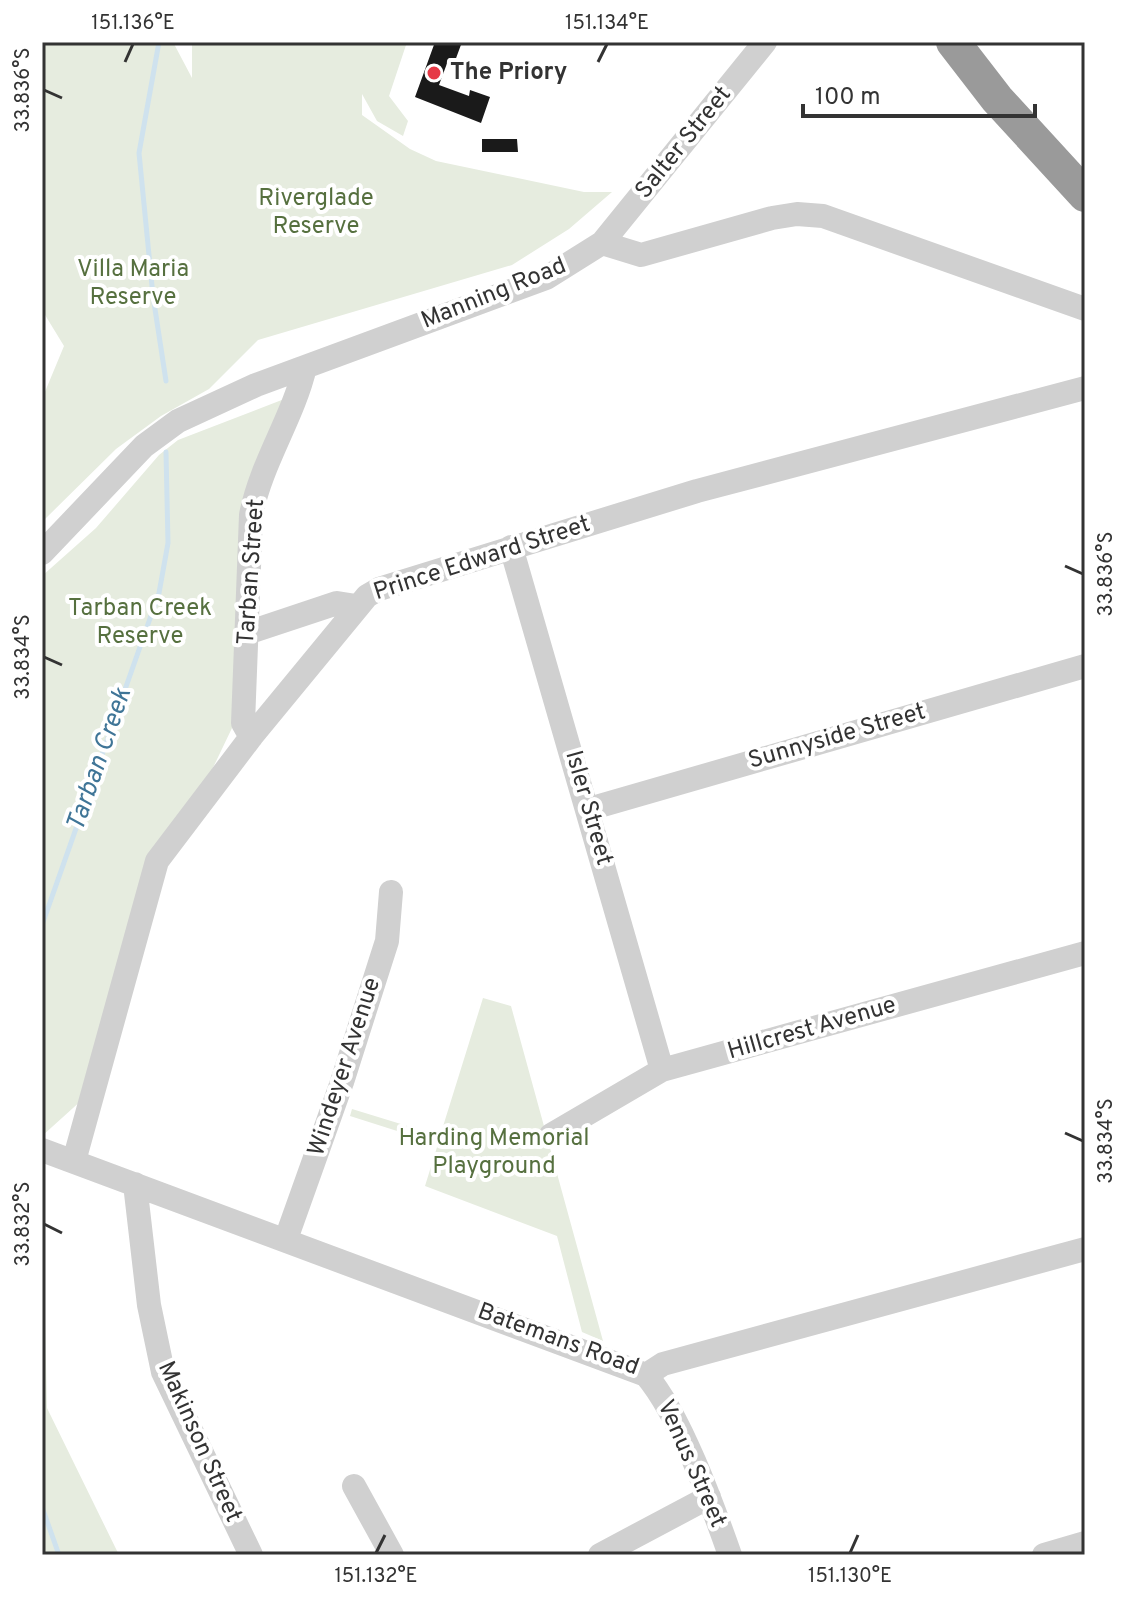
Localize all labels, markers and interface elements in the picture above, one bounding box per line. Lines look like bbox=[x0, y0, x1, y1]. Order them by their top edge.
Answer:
text: 151.136°E bbox=[91, 11, 175, 37]
text: 151.134°E bbox=[565, 11, 649, 37]
text: 33.836°S bbox=[11, 48, 37, 132]
place label: The Priory bbox=[450, 58, 567, 88]
marker: The Priory bbox=[425, 64, 443, 82]
scale bar bbox=[803, 68, 1035, 118]
street label: Salter Street bbox=[629, 81, 739, 205]
text: 100 m bbox=[815, 83, 881, 113]
park label: Riverglade Reserve bbox=[258, 184, 374, 242]
street label: Manning Road bbox=[417, 251, 571, 337]
park label: Villa Maria Reserve bbox=[77, 255, 189, 313]
street label: Tarban Street bbox=[232, 498, 272, 646]
street label: Prince Edward Street bbox=[370, 510, 594, 608]
text: 33.836°S bbox=[1094, 532, 1120, 616]
park label: Tarban Creek Reserve bbox=[68, 594, 212, 652]
text: 33.834°S bbox=[11, 614, 37, 700]
water label: Tarban Creek bbox=[60, 683, 140, 836]
street label: Sunnyside Street bbox=[745, 697, 929, 777]
street label: Isler Street bbox=[557, 747, 619, 869]
street label: Windeyer Avenue bbox=[302, 974, 388, 1160]
street label: Hillcrest Avenue bbox=[724, 991, 900, 1067]
text: 33.834°S bbox=[1094, 1098, 1120, 1184]
park label: Harding Memorial Playground bbox=[398, 1124, 590, 1182]
text: 33.832°S bbox=[11, 1182, 37, 1266]
street label: Batemans Road bbox=[473, 1297, 643, 1383]
street label: Makinson Street bbox=[150, 1357, 248, 1527]
street label: Venus Street bbox=[650, 1396, 732, 1532]
text: 151.132°E bbox=[334, 1564, 418, 1590]
text: 151.130°E bbox=[808, 1564, 892, 1590]

